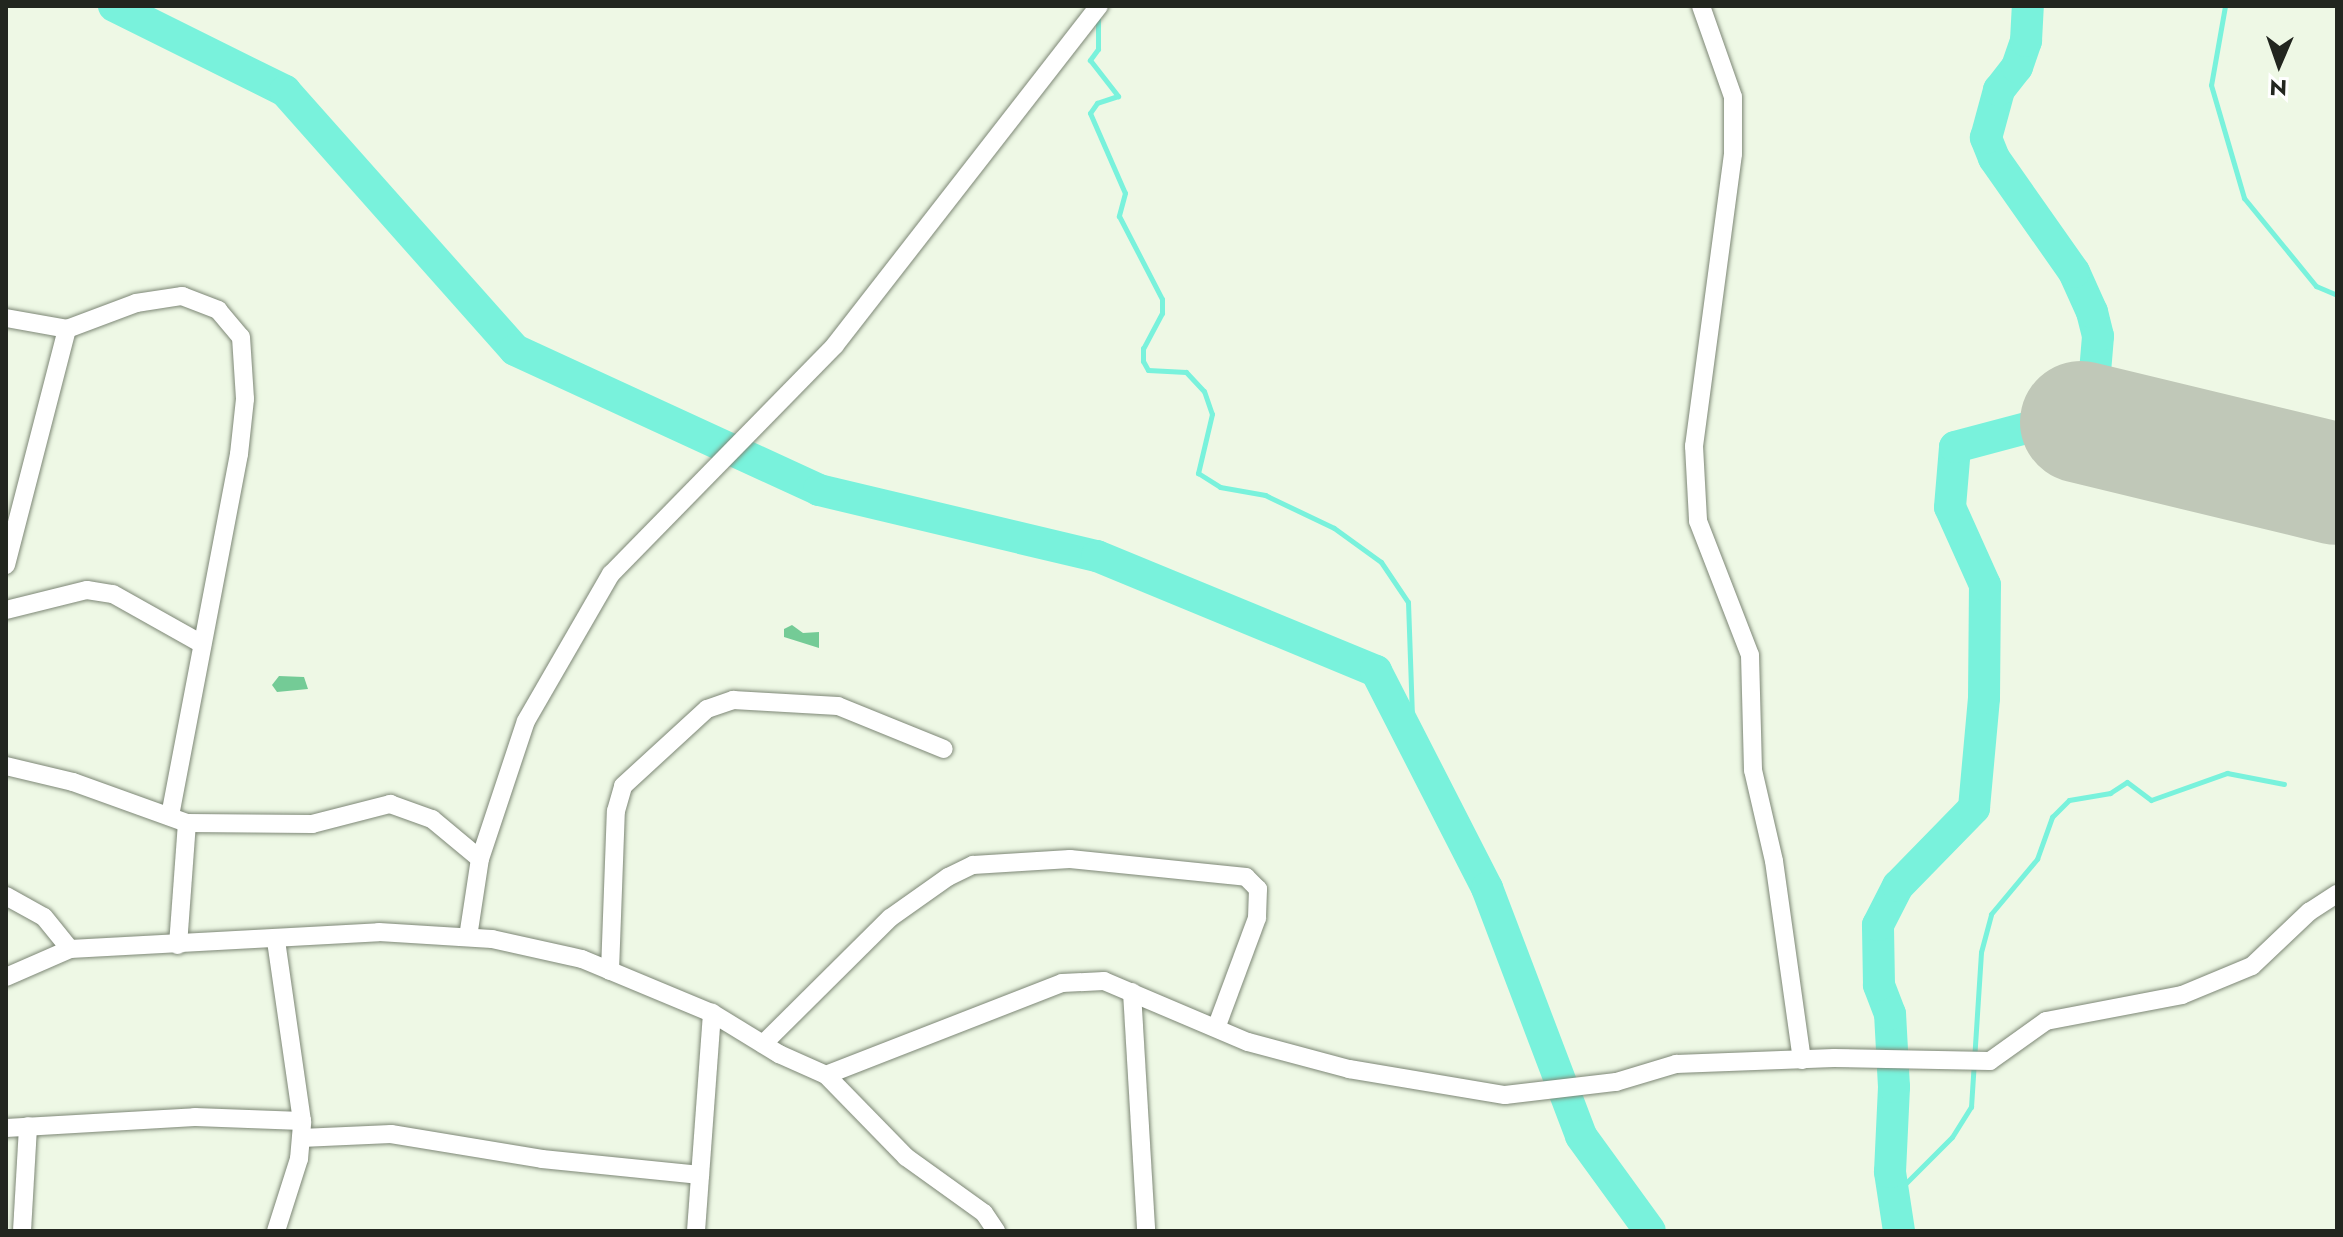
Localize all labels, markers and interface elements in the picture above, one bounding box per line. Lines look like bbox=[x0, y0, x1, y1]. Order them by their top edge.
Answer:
north arrow bbox=[2239, 24, 2319, 104]
text: N bbox=[2269, 72, 2287, 104]

